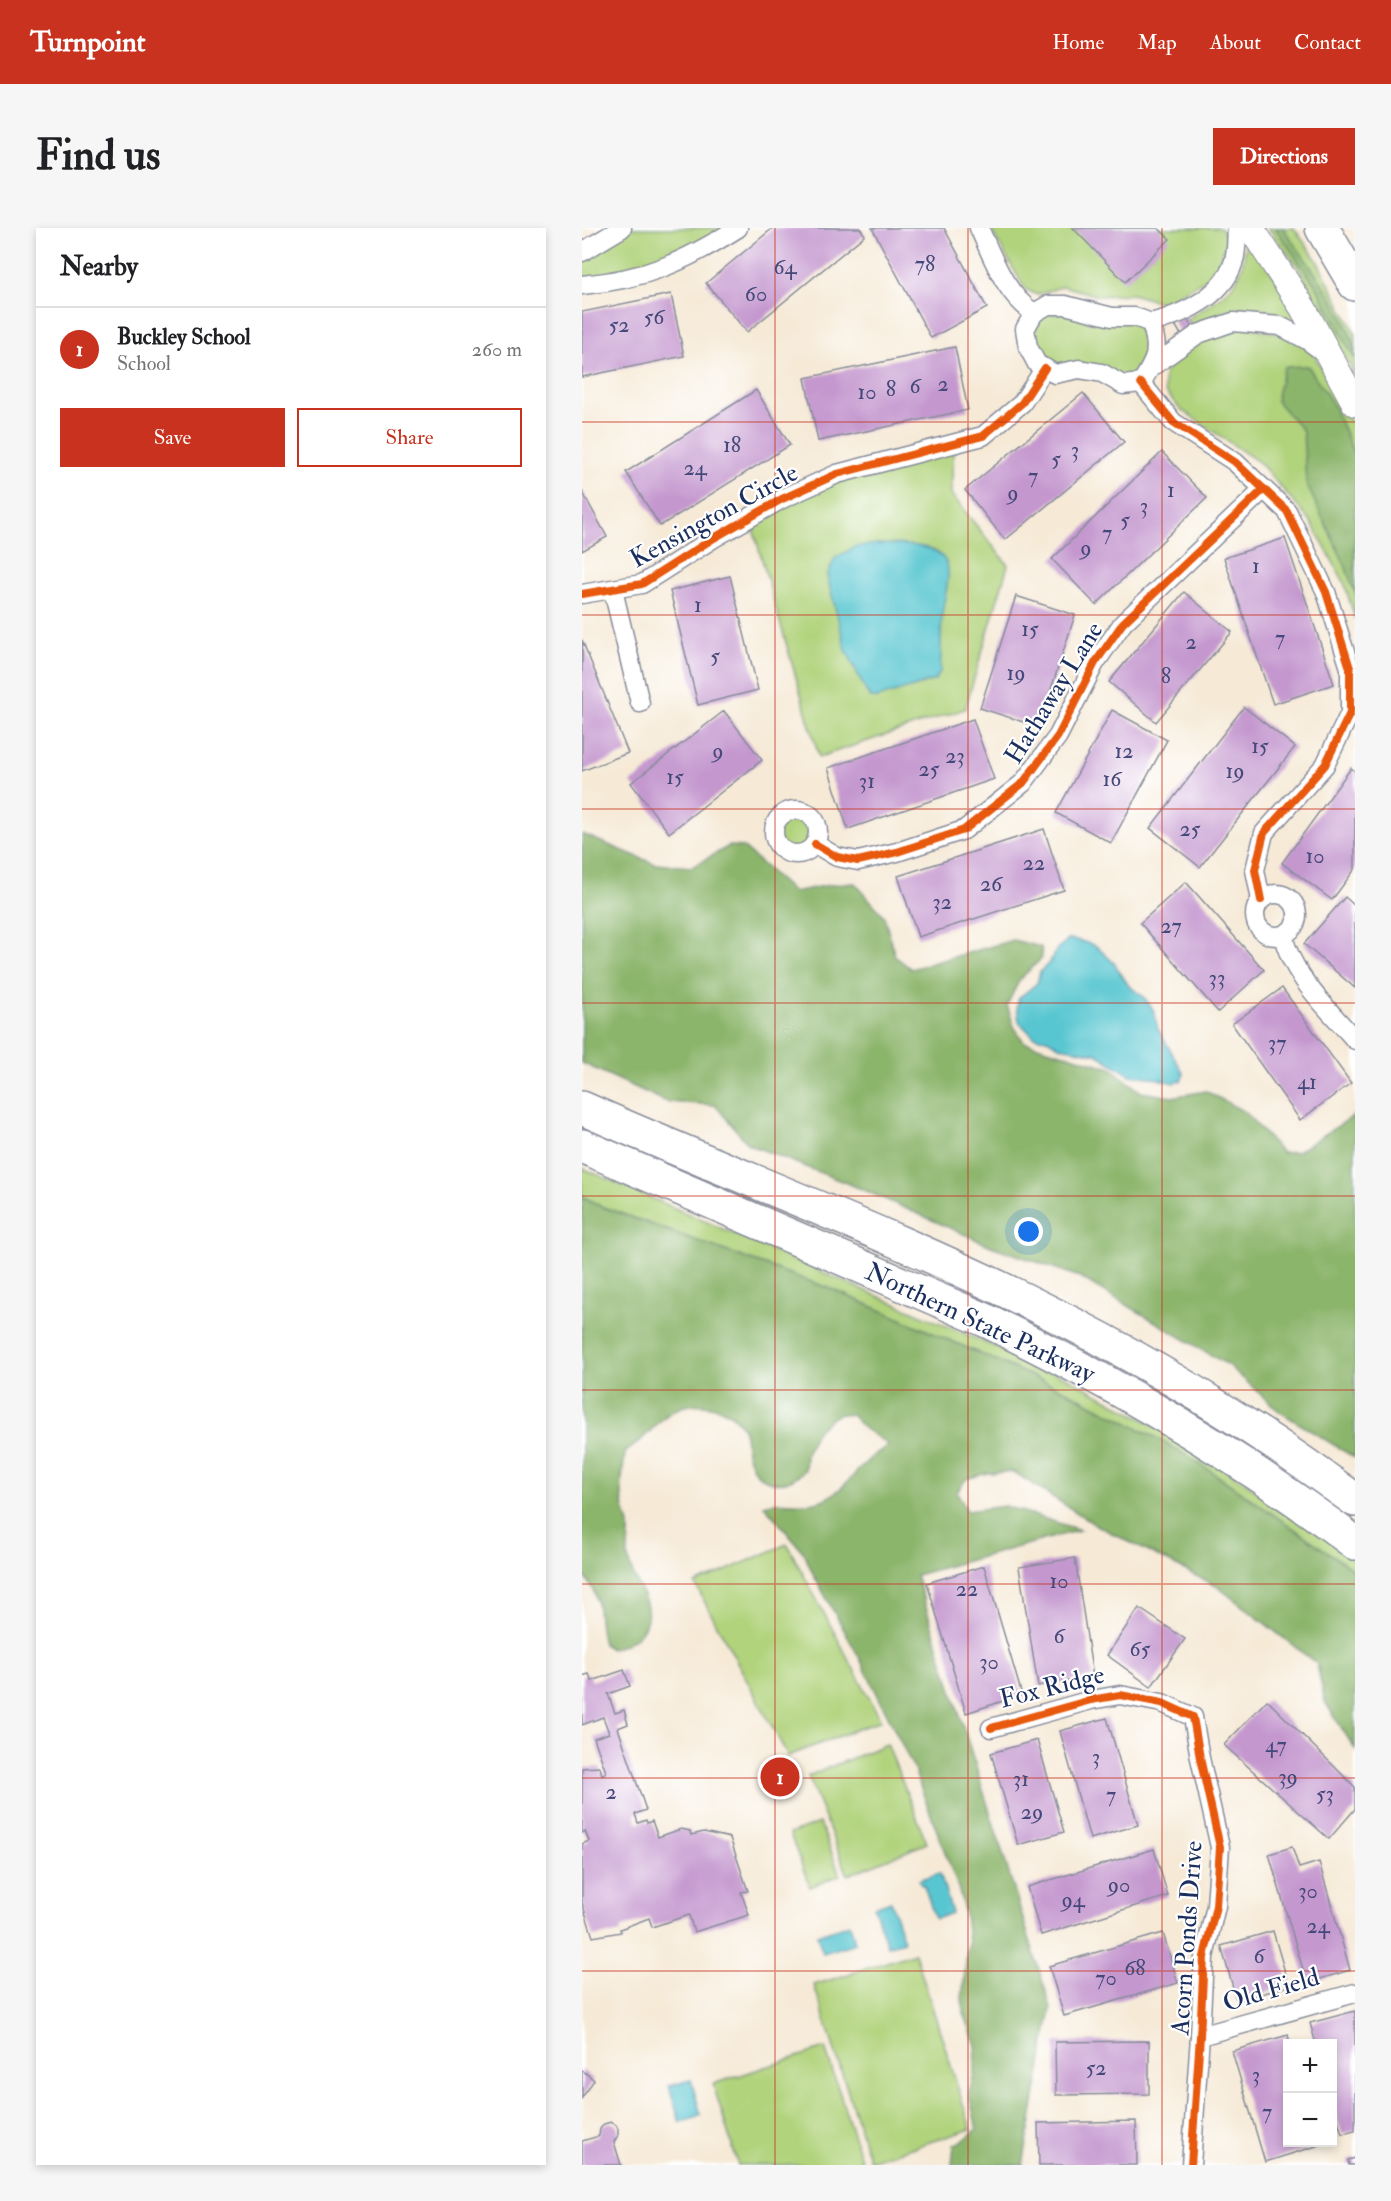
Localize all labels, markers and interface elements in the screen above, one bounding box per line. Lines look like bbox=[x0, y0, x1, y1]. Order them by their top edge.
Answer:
text: Turnpoint bbox=[30, 25, 146, 60]
text: Home bbox=[1052, 29, 1104, 56]
text: Map bbox=[1137, 29, 1177, 56]
text: About bbox=[1210, 29, 1261, 56]
text: Contact bbox=[1294, 29, 1361, 56]
button: Directions bbox=[1213, 128, 1355, 185]
text: Find us bbox=[36, 130, 160, 182]
house number: 78 bbox=[915, 250, 935, 278]
text: Nearby bbox=[60, 251, 138, 283]
house number: 64 bbox=[774, 253, 798, 281]
house number: 60 bbox=[745, 280, 767, 308]
house number: 56 bbox=[644, 303, 666, 331]
house number: 52 bbox=[609, 311, 629, 339]
text: Buckley School bbox=[117, 323, 251, 351]
text: 1 bbox=[76, 337, 83, 362]
text: 260 m bbox=[472, 337, 522, 362]
text: School bbox=[117, 351, 171, 376]
house number: 2 bbox=[937, 370, 949, 398]
house number: 6 bbox=[909, 372, 922, 400]
house number: 8 bbox=[886, 375, 896, 403]
house number: 10 bbox=[857, 378, 877, 406]
button: Save bbox=[60, 408, 285, 467]
button: Share bbox=[297, 408, 522, 467]
house number: 18 bbox=[723, 431, 741, 459]
house number: 3 bbox=[1071, 436, 1079, 464]
house number: 5 bbox=[1051, 445, 1061, 473]
house number: 24 bbox=[683, 454, 708, 482]
street label: Kensington Circle bbox=[624, 457, 804, 575]
house number: 7 bbox=[1028, 462, 1038, 490]
house number: 1 bbox=[1167, 476, 1175, 504]
house number: 9 bbox=[1005, 479, 1019, 507]
house number: 3 bbox=[1140, 492, 1148, 520]
house number: 5 bbox=[1120, 506, 1130, 534]
house number: 7 bbox=[1102, 519, 1112, 547]
house number: 9 bbox=[1078, 534, 1092, 562]
house number: 1 bbox=[1252, 552, 1260, 580]
house number: 1 bbox=[694, 591, 702, 619]
house number: 15 bbox=[1021, 615, 1039, 643]
street label: Hathaway Lane bbox=[998, 616, 1110, 770]
house number: 7 bbox=[1275, 624, 1285, 652]
house number: 2 bbox=[1185, 628, 1197, 656]
house number: 5 bbox=[710, 642, 720, 670]
house number: 19 bbox=[1006, 659, 1026, 687]
house number: 8 bbox=[1161, 662, 1171, 690]
house number: 15 bbox=[1251, 732, 1269, 760]
house number: 9 bbox=[710, 737, 724, 765]
house number: 12 bbox=[1114, 737, 1134, 765]
house number: 23 bbox=[945, 742, 965, 770]
house number: 25 bbox=[919, 755, 940, 783]
house number: 19 bbox=[1225, 757, 1245, 785]
house number: 15 bbox=[666, 763, 684, 791]
house number: 16 bbox=[1103, 765, 1123, 793]
house number: 31 bbox=[859, 767, 875, 795]
house number: 25 bbox=[1180, 815, 1201, 843]
house number: 10 bbox=[1305, 842, 1325, 870]
house number: 22 bbox=[1023, 849, 1045, 877]
house number: 26 bbox=[980, 870, 1004, 898]
house number: 32 bbox=[932, 888, 952, 916]
house number: 27 bbox=[1160, 912, 1182, 940]
house number: 33 bbox=[1209, 964, 1225, 992]
house number: 37 bbox=[1268, 1029, 1286, 1057]
house number: 41 bbox=[1297, 1068, 1317, 1096]
your location bbox=[1014, 1217, 1043, 1246]
street label: Northern State Parkway bbox=[860, 1256, 1100, 1390]
house number: 10 bbox=[1049, 1567, 1069, 1595]
house number: 22 bbox=[956, 1575, 978, 1603]
house number: 6 bbox=[1053, 1622, 1066, 1650]
house number: 65 bbox=[1130, 1635, 1151, 1663]
house number: 30 bbox=[979, 1648, 999, 1676]
street label: Fox Ridge bbox=[996, 1659, 1108, 1715]
house number: 47 bbox=[1265, 1731, 1287, 1759]
house number: 3 bbox=[1092, 1743, 1100, 1771]
pin: 1 bbox=[760, 1754, 800, 1800]
house number: 39 bbox=[1278, 1763, 1298, 1791]
house number: 31 bbox=[1013, 1765, 1029, 1793]
house number: 2 bbox=[605, 1778, 617, 1806]
house number: 53 bbox=[1316, 1780, 1334, 1808]
house number: 7 bbox=[1106, 1781, 1116, 1809]
house number: 29 bbox=[1021, 1798, 1043, 1826]
street label: Acorn Ponds Drive bbox=[1164, 1839, 1210, 2037]
house number: 90 bbox=[1106, 1871, 1130, 1899]
house number: 30 bbox=[1298, 1877, 1318, 1905]
house number: 94 bbox=[1059, 1886, 1086, 1914]
house number: 24 bbox=[1306, 1912, 1331, 1940]
house number: 6 bbox=[1253, 1942, 1266, 1970]
house number: 68 bbox=[1124, 1954, 1146, 1982]
street label: Old Field bbox=[1219, 1961, 1323, 2019]
house number: 70 bbox=[1095, 1964, 1117, 1992]
map controls bbox=[1283, 2039, 1337, 2147]
button: + bbox=[1283, 2039, 1337, 2093]
house number: 52 bbox=[1086, 2054, 1106, 2082]
house number: 3 bbox=[1252, 2061, 1260, 2089]
button: − bbox=[1283, 2093, 1337, 2147]
house number: 7 bbox=[1262, 2098, 1272, 2126]

